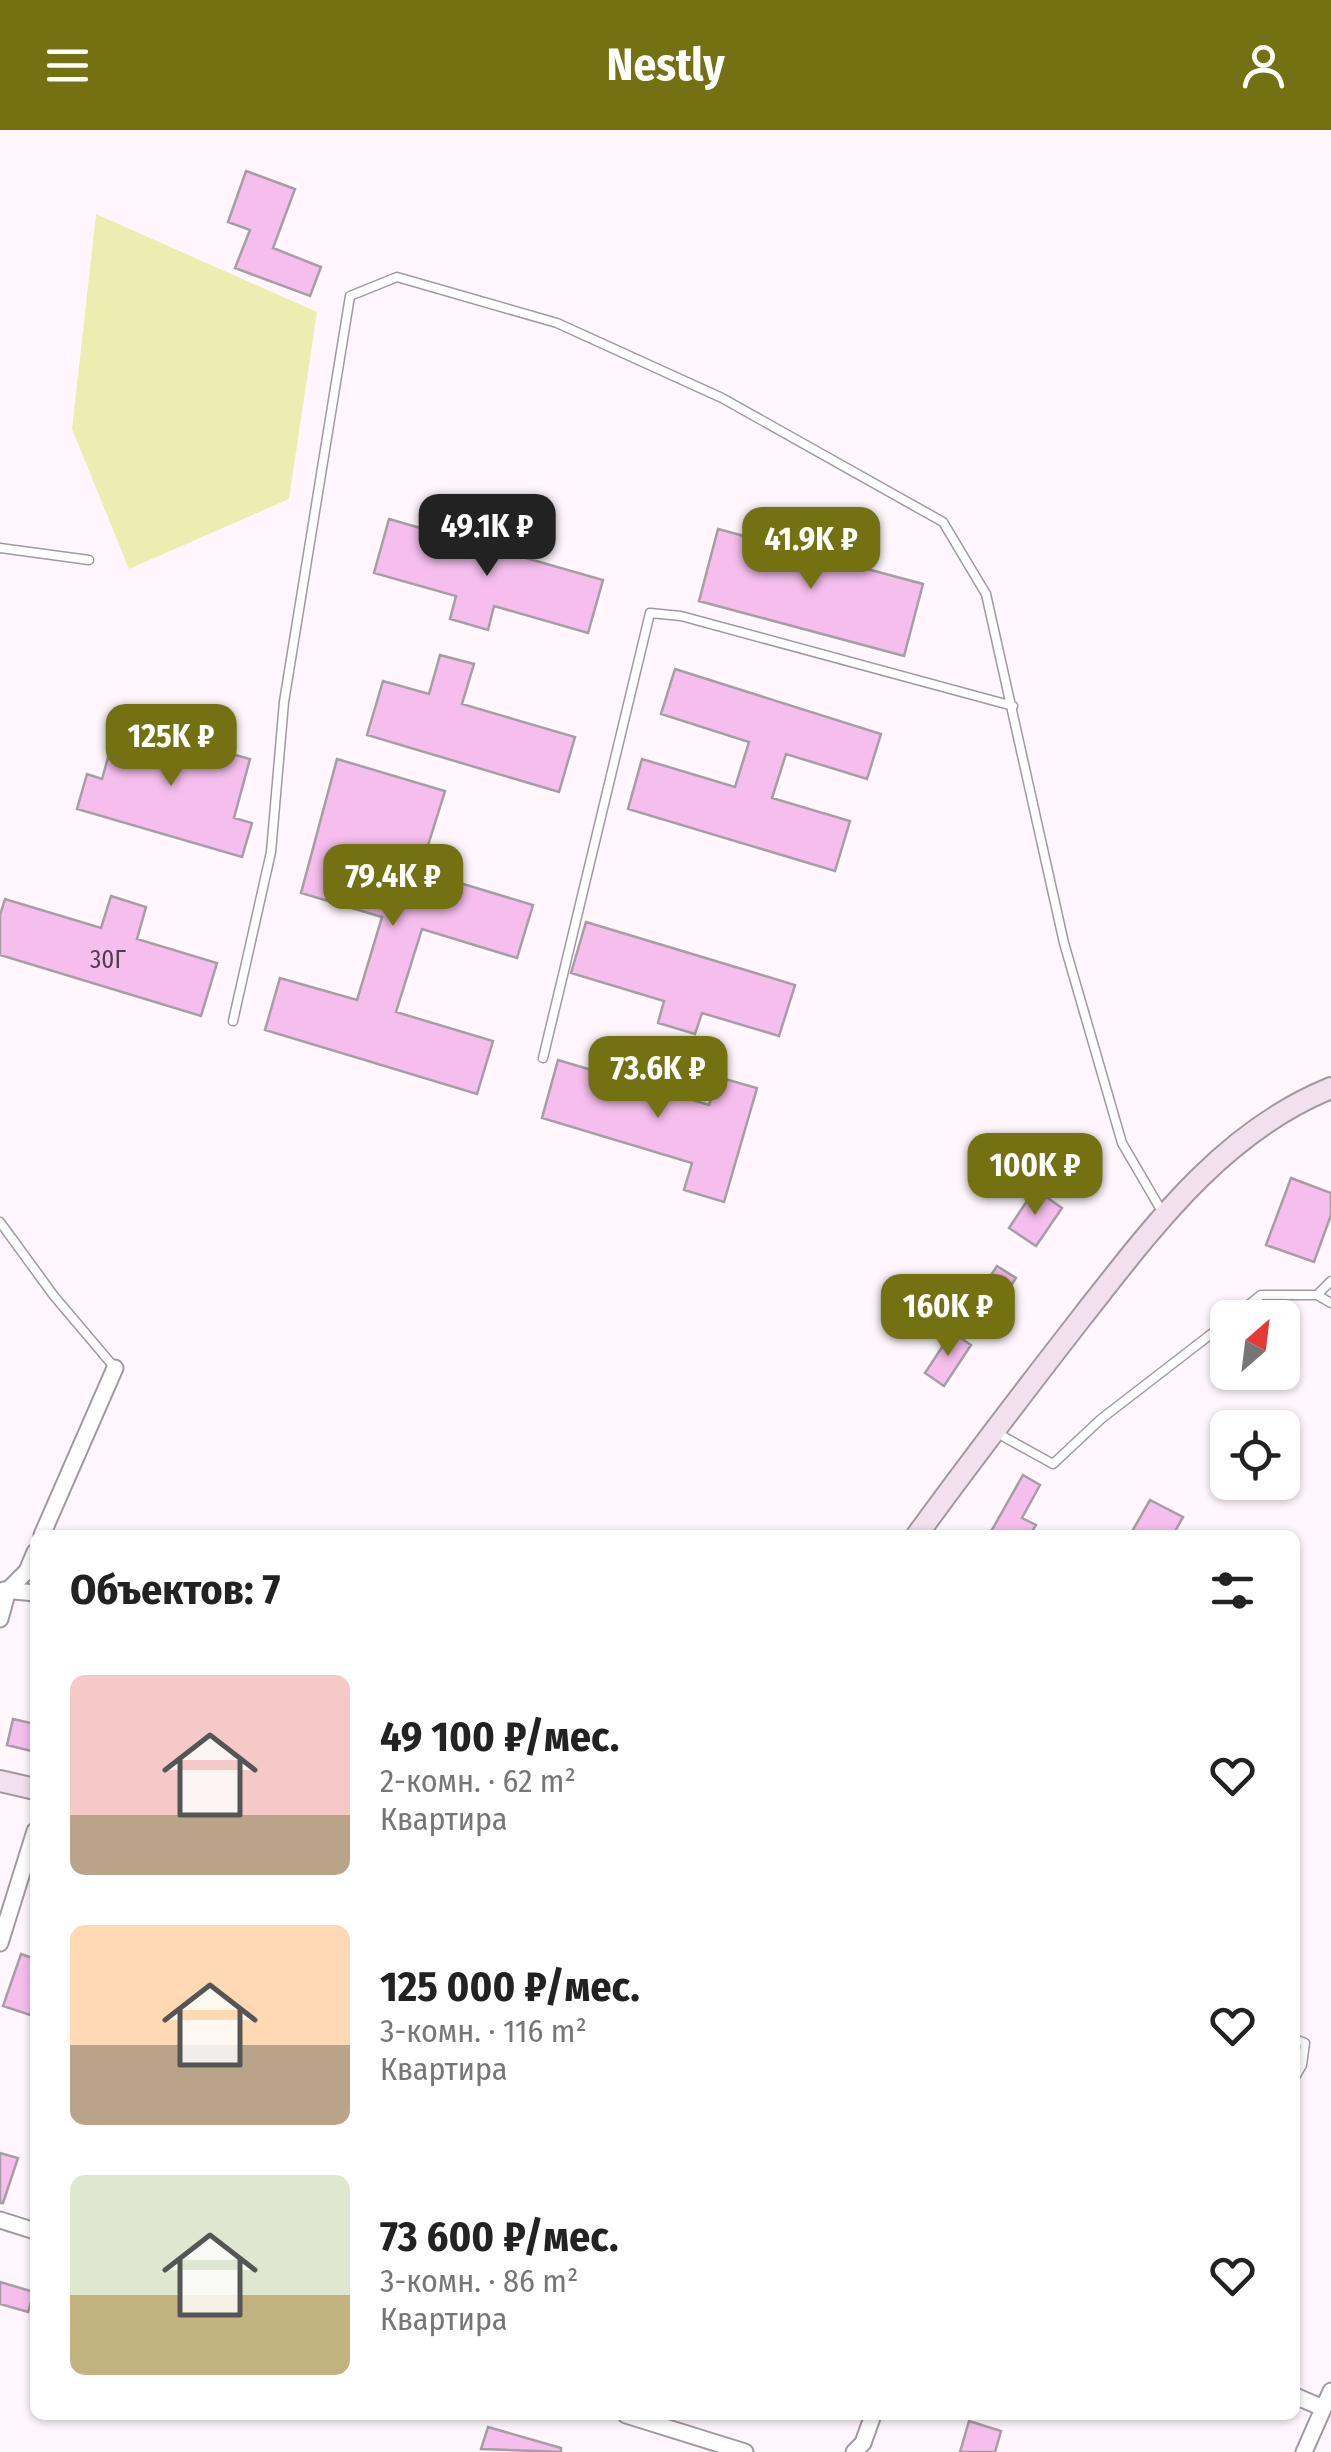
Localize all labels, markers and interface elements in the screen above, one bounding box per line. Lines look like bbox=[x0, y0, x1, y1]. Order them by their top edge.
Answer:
icon: menu bbox=[40, 38, 95, 93]
text: Nestly bbox=[606, 38, 725, 92]
icon: person bbox=[1236, 38, 1291, 93]
pin: 49.1K ₽ bbox=[395, 494, 579, 579]
text: 49.1K ₽ bbox=[441, 507, 533, 545]
pin: 41.9K ₽ bbox=[719, 507, 903, 592]
text: 41.9K ₽ bbox=[764, 520, 858, 558]
pin: 125K ₽ bbox=[90, 704, 252, 789]
text: 125K ₽ bbox=[128, 717, 214, 755]
pin: 79.4K ₽ bbox=[301, 844, 485, 929]
text: 79.4K ₽ bbox=[345, 857, 441, 895]
house number: 30Г bbox=[90, 945, 126, 975]
pin: 73.6K ₽ bbox=[566, 1036, 750, 1121]
text: 73.6K ₽ bbox=[610, 1049, 706, 1087]
pin: 100K ₽ bbox=[954, 1133, 1116, 1218]
text: 100K ₽ bbox=[989, 1146, 1081, 1184]
pin: 160K ₽ bbox=[867, 1274, 1029, 1359]
text: 160K ₽ bbox=[903, 1287, 993, 1325]
north arrow bbox=[1210, 1300, 1300, 1390]
map controls bbox=[1210, 1300, 1300, 1500]
button: locate bbox=[1210, 1410, 1300, 1500]
icon: filters bbox=[1205, 1563, 1260, 1618]
text: Объектов: 7 bbox=[70, 1565, 280, 1615]
text: 49 100 ₽/мес. bbox=[380, 1712, 619, 1762]
icon: home bbox=[150, 1715, 270, 1835]
icon: heart bbox=[1205, 1748, 1260, 1803]
text: 2-комн. · 62 m² bbox=[380, 1762, 576, 1800]
text: Квартира bbox=[380, 1800, 507, 1838]
text: 125 000 ₽/мес. bbox=[380, 1962, 640, 2012]
icon: home bbox=[150, 1965, 270, 2085]
icon: heart bbox=[1205, 1998, 1260, 2053]
text: 3-комн. · 116 m² bbox=[380, 2012, 587, 2050]
text: Квартира bbox=[380, 2050, 507, 2088]
text: 73 600 ₽/мес. bbox=[380, 2212, 619, 2262]
icon: home bbox=[150, 2215, 270, 2335]
icon: heart bbox=[1205, 2248, 1260, 2303]
text: 3-комн. · 86 m² bbox=[380, 2262, 578, 2300]
text: Квартира bbox=[380, 2300, 507, 2338]

